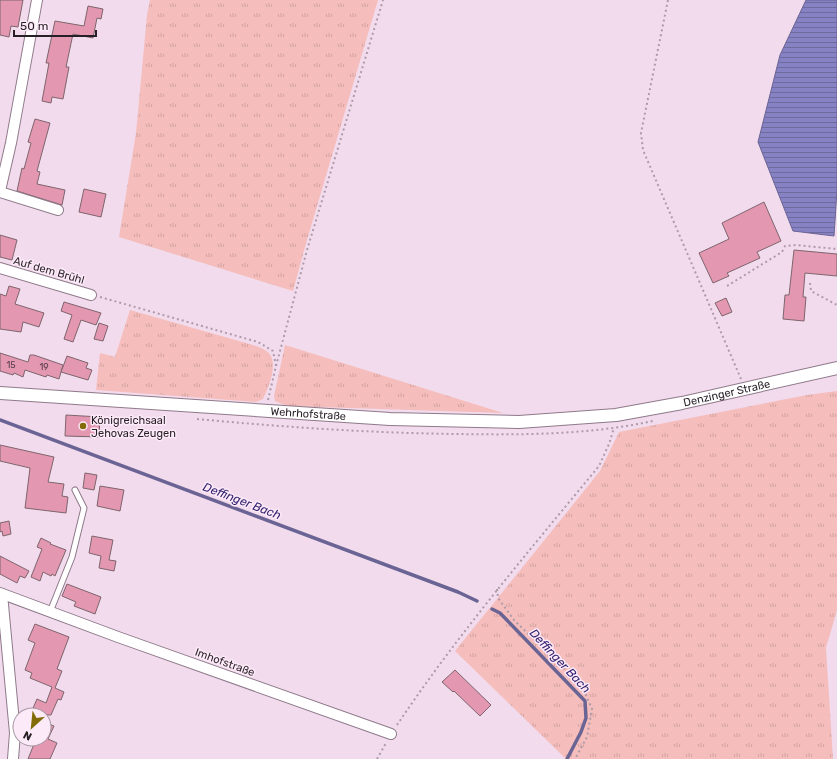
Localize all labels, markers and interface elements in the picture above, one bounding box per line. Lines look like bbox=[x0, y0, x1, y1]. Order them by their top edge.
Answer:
scale bar bbox=[14, 12, 96, 38]
text: 50 m bbox=[20, 19, 48, 33]
street label: Auf dem Brühl bbox=[12, 254, 86, 287]
house number: 15 bbox=[6, 360, 16, 370]
house number: 19 bbox=[39, 362, 49, 372]
street label: Denzinger Straße bbox=[682, 377, 771, 410]
street label: Wehrhofstraße bbox=[270, 405, 346, 423]
place label: Königreichsaal Jehovas Zeugen bbox=[91, 414, 176, 440]
marker: Königreichsaal Jehovas Zeugen bbox=[78, 421, 88, 431]
water label: Deffinger Bach bbox=[201, 480, 283, 522]
water label: Deffinger Bach bbox=[527, 626, 593, 696]
street label: Imhofstraße bbox=[193, 646, 256, 679]
north arrow bbox=[12, 707, 52, 747]
text: N bbox=[21, 728, 34, 743]

